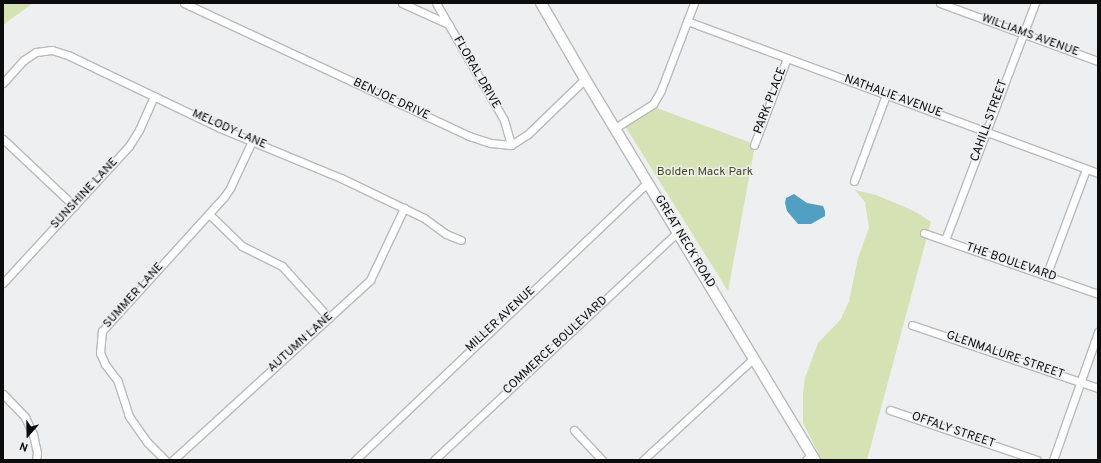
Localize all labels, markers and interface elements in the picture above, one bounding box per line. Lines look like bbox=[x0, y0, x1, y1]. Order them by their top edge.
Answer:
street label: WILLIAMS AVENUE bbox=[979, 12, 1081, 60]
street label: FLORAL DRIVE bbox=[449, 34, 503, 112]
street label: PARK PLACE bbox=[752, 66, 790, 136]
street label: NATHALIE AVENUE bbox=[842, 72, 944, 122]
street label: BENJOE DRIVE bbox=[350, 76, 432, 124]
street label: CAHILL STREET bbox=[968, 78, 1012, 164]
street label: MELODY LANE bbox=[189, 107, 269, 153]
street label: SUNSHINE LANE bbox=[48, 156, 122, 232]
park label: Bolden Mack Park bbox=[657, 166, 753, 180]
street label: GREAT NECK ROAD bbox=[651, 193, 717, 291]
street label: THE BOULEVARD bbox=[964, 241, 1058, 285]
street label: SUMMER LANE bbox=[101, 260, 167, 332]
street label: MILLER AVENUE bbox=[463, 284, 539, 356]
street label: COMMERCE BOULEVARD bbox=[501, 294, 611, 398]
street label: AUTUMN LANE bbox=[265, 310, 337, 376]
street label: GLENMALURE STREET bbox=[944, 329, 1066, 383]
street label: OFFALY STREET bbox=[909, 410, 997, 452]
north arrow bbox=[8, 415, 48, 455]
text: N bbox=[18, 438, 30, 454]

